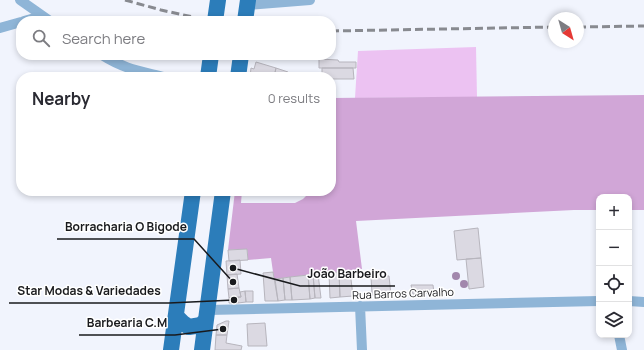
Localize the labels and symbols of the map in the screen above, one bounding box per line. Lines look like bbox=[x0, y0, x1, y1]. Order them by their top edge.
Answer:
north arrow bbox=[548, 12, 584, 48]
callout: Borracharia O Bigode bbox=[57, 215, 194, 239]
text: Borracharia O Bigode bbox=[65, 218, 187, 235]
callout: João Barbeiro bbox=[300, 262, 395, 286]
text: João Barbeiro bbox=[307, 265, 387, 282]
callout: Star Modas & Variedades bbox=[9, 279, 169, 303]
text: Star Modas & Variedades bbox=[17, 282, 161, 299]
street label: Rua Barros Carvalho bbox=[352, 284, 455, 302]
callout: Barbearia C.M bbox=[79, 311, 175, 335]
text: Barbearia C.M bbox=[87, 314, 167, 331]

